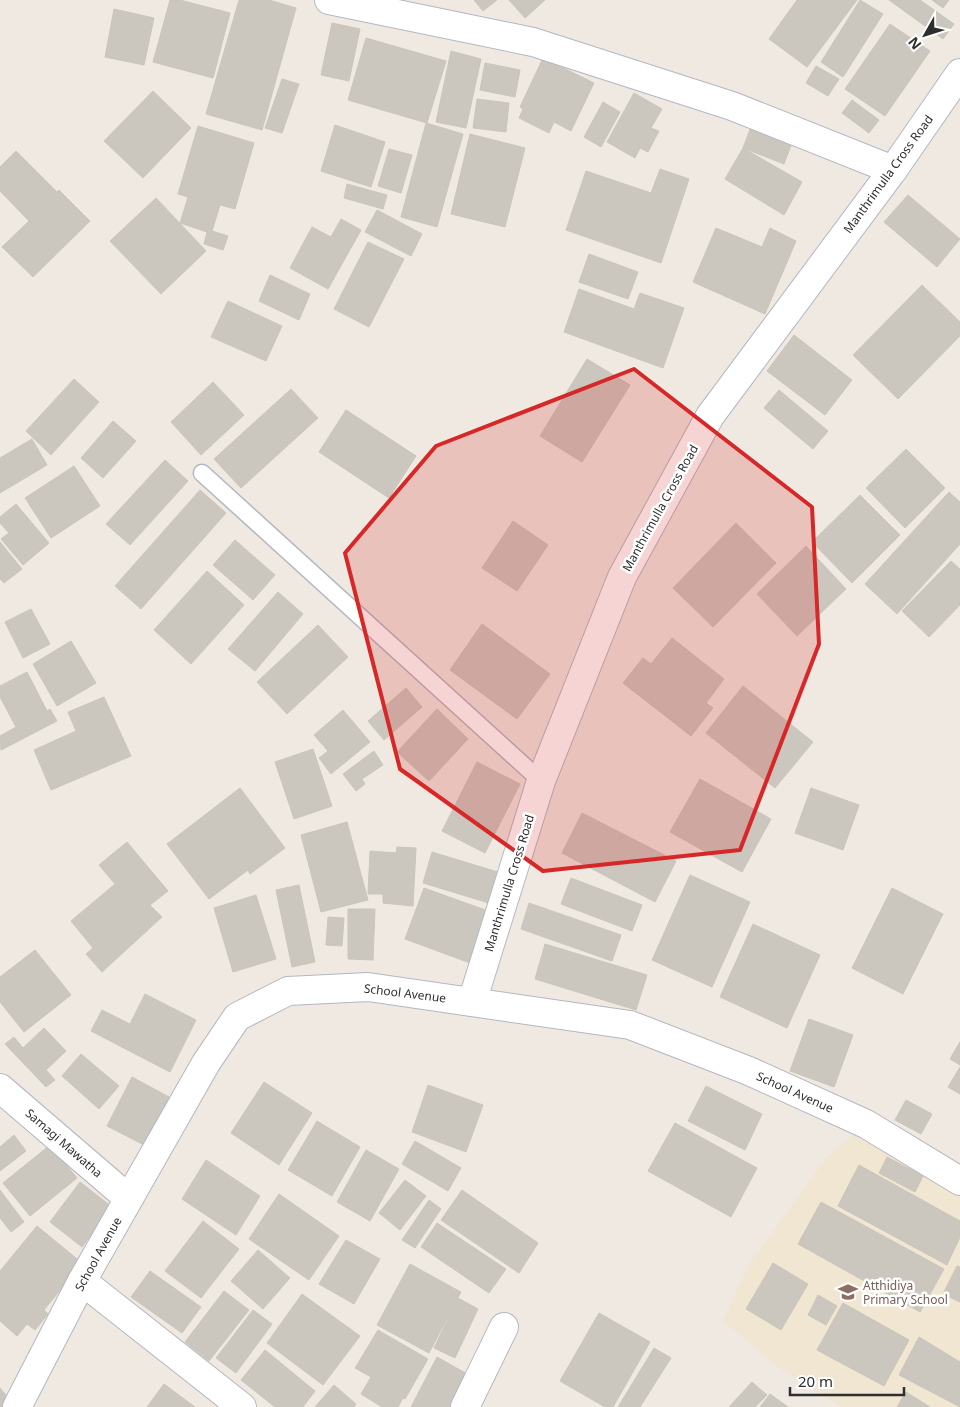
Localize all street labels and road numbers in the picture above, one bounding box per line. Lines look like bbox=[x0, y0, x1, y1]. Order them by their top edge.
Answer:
street label: Manthrimulla Cross Road bbox=[839, 111, 937, 237]
street label: Manthrimulla Cross Road bbox=[618, 442, 702, 574]
street label: Manthrimulla Cross Road bbox=[480, 812, 538, 954]
street label: School Avenue bbox=[363, 980, 447, 1006]
street label: School Avenue bbox=[754, 1067, 836, 1117]
street label: Samagi Mawatha bbox=[22, 1105, 106, 1181]
street label: School Avenue bbox=[71, 1214, 126, 1294]

